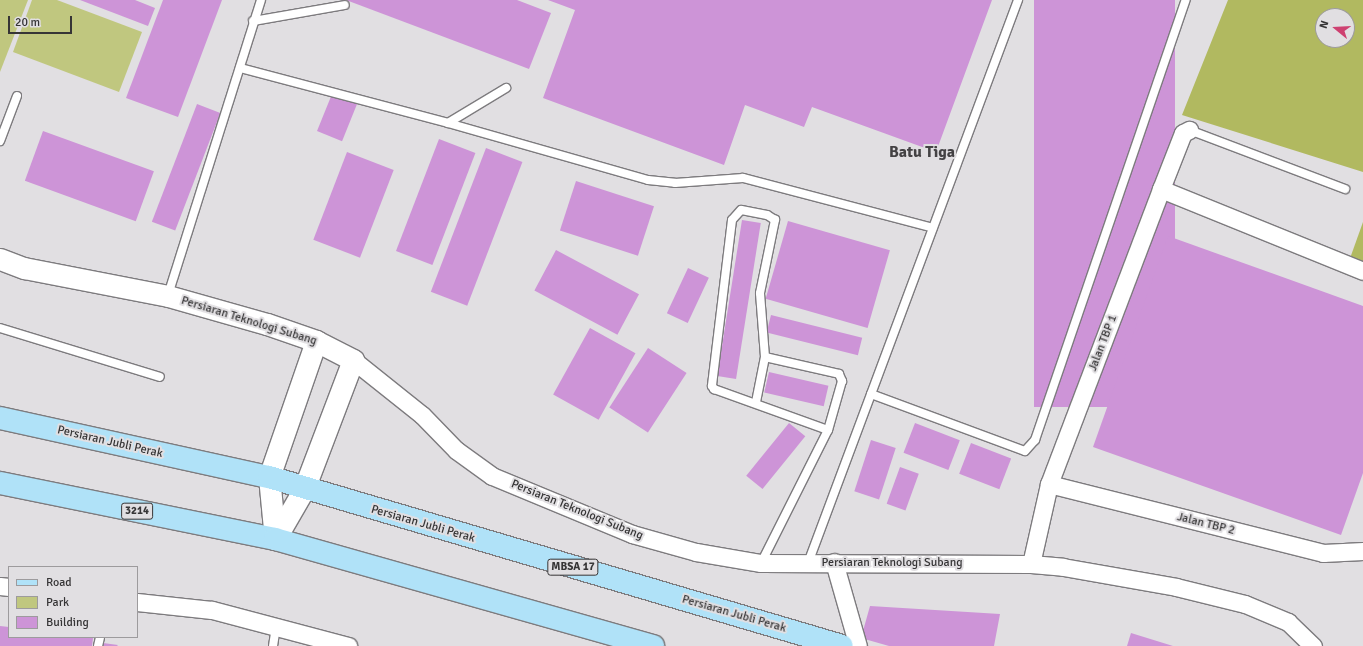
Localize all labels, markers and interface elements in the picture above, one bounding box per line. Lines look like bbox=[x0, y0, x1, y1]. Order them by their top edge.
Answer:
scale bar bbox=[10, 8, 74, 34]
north arrow bbox=[1315, 8, 1355, 48]
text: 20 m bbox=[15, 15, 40, 30]
text: N bbox=[1317, 19, 1331, 30]
district label: Batu Tiga bbox=[889, 142, 955, 162]
street label: Persiaran Teknologi Subang bbox=[179, 293, 319, 349]
street label: Jalan TBP 1 bbox=[1086, 313, 1120, 373]
street label: Persiaran Jubli Perak bbox=[56, 423, 164, 461]
street label: Persiaran Teknologi Subang bbox=[509, 477, 645, 543]
road number: 3214 bbox=[121, 502, 153, 520]
street label: Persiaran Jubli Perak bbox=[369, 502, 477, 546]
street label: Jalan TBP 2 bbox=[1176, 510, 1236, 538]
street label: Persiaran Teknologi Subang bbox=[821, 556, 963, 570]
road number: MBSA 17 bbox=[547, 558, 599, 576]
legend bbox=[8, 566, 138, 638]
text: Road bbox=[46, 575, 72, 590]
street label: Persiaran Jubli Perak bbox=[680, 592, 788, 636]
text: Park bbox=[46, 595, 69, 610]
text: Building bbox=[46, 615, 89, 630]

